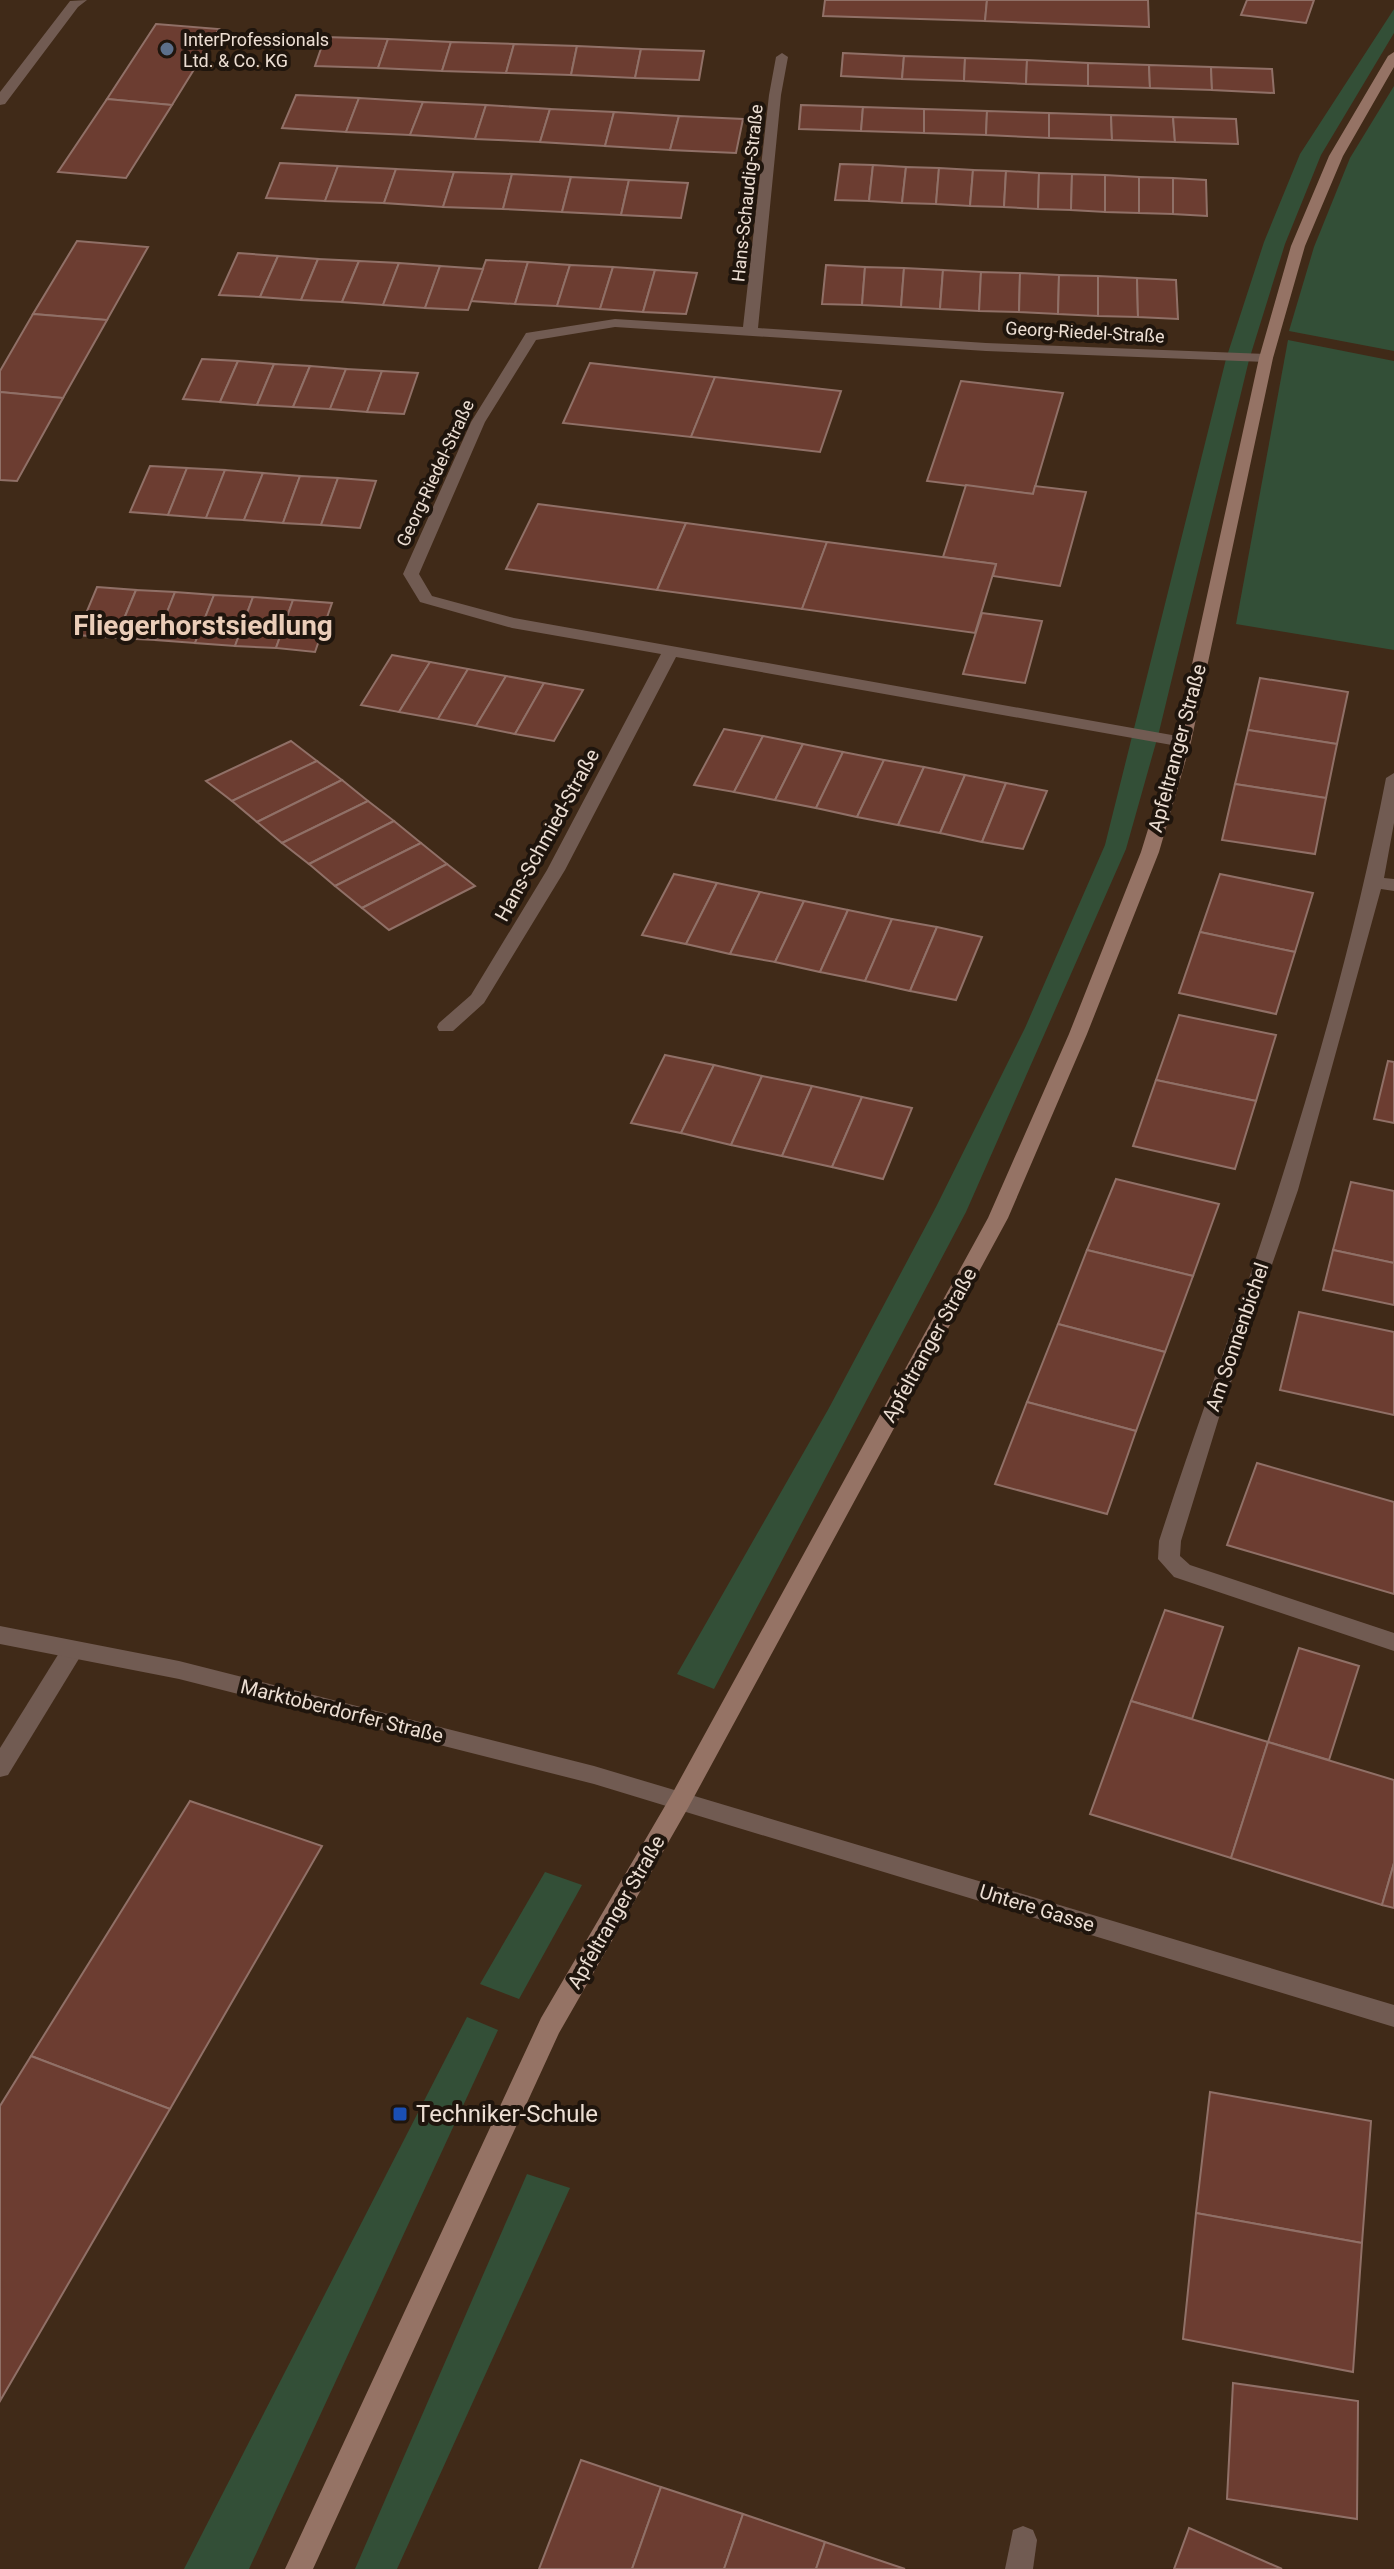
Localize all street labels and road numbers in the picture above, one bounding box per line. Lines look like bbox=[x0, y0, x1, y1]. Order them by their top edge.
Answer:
street label: Hans-Schaudig-Straße bbox=[727, 103, 767, 283]
street label: Georg-Riedel-Straße bbox=[1005, 317, 1165, 347]
street label: Georg-Riedel-Straße bbox=[392, 396, 478, 550]
street label: Apfeltranger Straße bbox=[1143, 661, 1211, 835]
street label: Hans-Schmied-Straße bbox=[490, 745, 604, 925]
street label: Am Sonnenbichel bbox=[1200, 1260, 1274, 1414]
street label: Apfeltranger Straße bbox=[877, 1263, 981, 1427]
street label: Marktoberdorfer Straße bbox=[238, 1674, 446, 1748]
street label: Apfeltranger Straße bbox=[562, 1831, 670, 1993]
street label: Untere Gasse bbox=[977, 1879, 1097, 1937]

